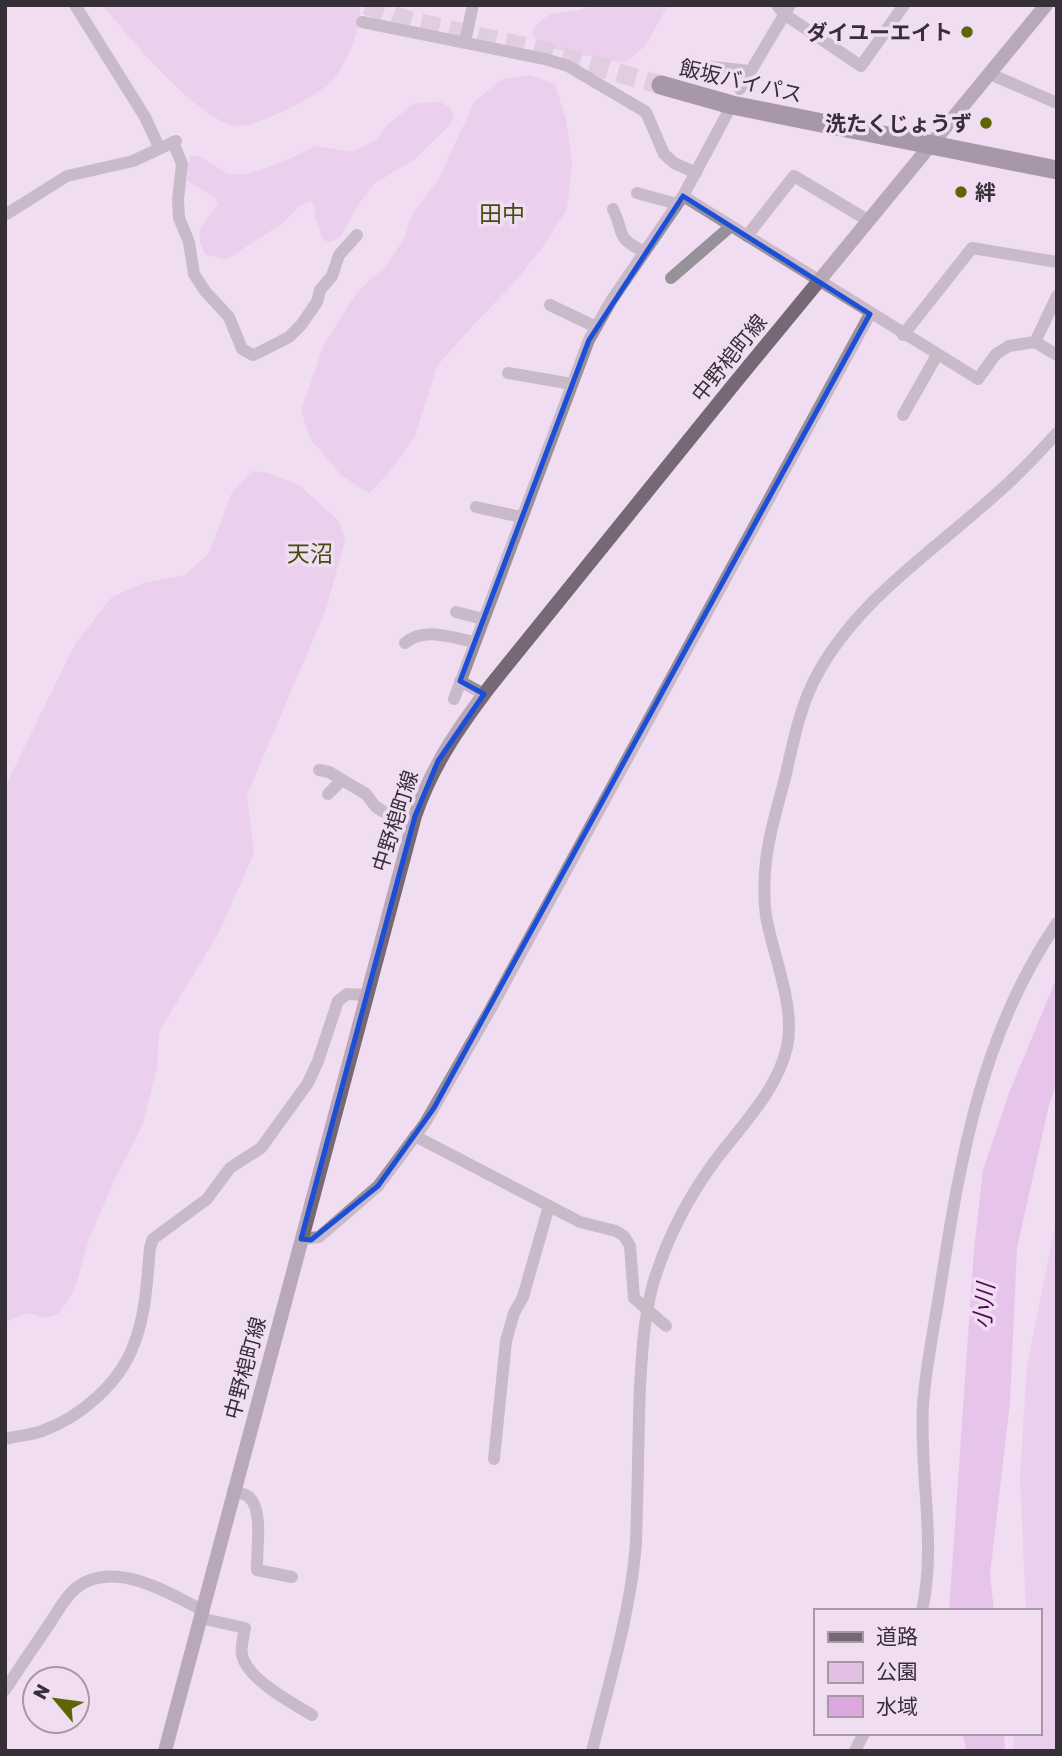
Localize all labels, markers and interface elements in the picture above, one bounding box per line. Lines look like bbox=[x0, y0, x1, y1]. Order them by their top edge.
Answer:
place label: ダイユーエイト bbox=[806, 20, 953, 45]
marker: ダイユーエイト bbox=[959, 24, 975, 40]
street label: 飯坂バイパス bbox=[677, 55, 805, 107]
place label: 洗たくじょうず bbox=[825, 111, 972, 136]
marker: 洗たくじょうず bbox=[978, 115, 994, 131]
place label: 絆 bbox=[975, 180, 996, 205]
marker: 絆 bbox=[953, 184, 969, 200]
district label: 田中 bbox=[479, 200, 525, 228]
street label: 中野梍町線 bbox=[686, 309, 772, 407]
district label: 天沼 bbox=[287, 540, 333, 568]
street label: 中野梍町線 bbox=[367, 767, 423, 875]
water label: 小川 bbox=[968, 1279, 1000, 1330]
street label: 中野梍町線 bbox=[219, 1314, 271, 1422]
legend bbox=[814, 1609, 1041, 1735]
text: 道路 bbox=[876, 1624, 918, 1649]
text: 公園 bbox=[876, 1659, 918, 1684]
north arrow bbox=[21, 1665, 91, 1735]
text: N bbox=[28, 1680, 55, 1704]
text: 水域 bbox=[876, 1694, 918, 1719]

